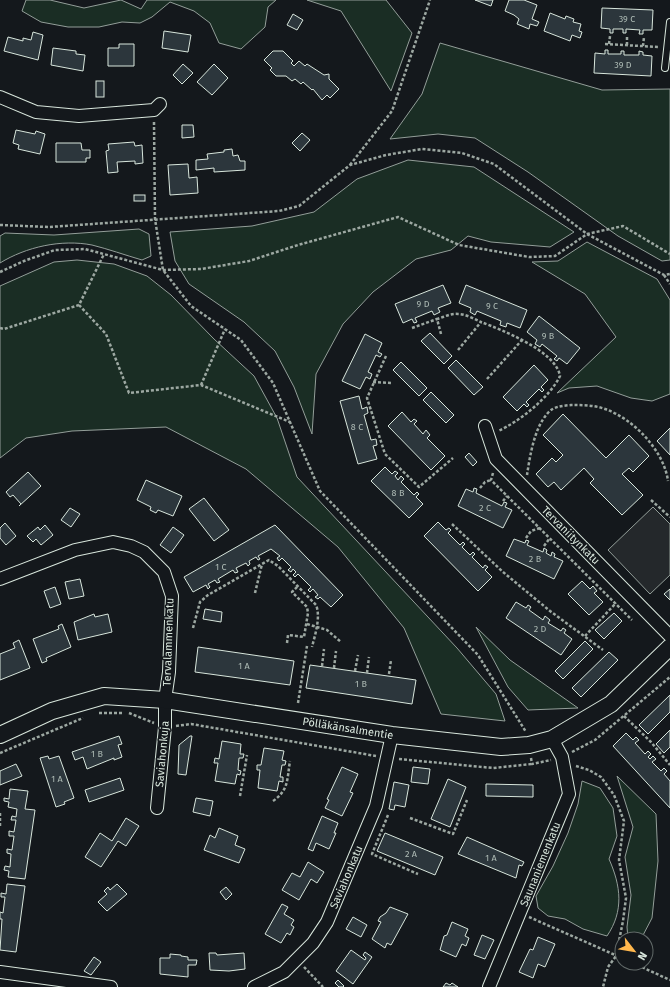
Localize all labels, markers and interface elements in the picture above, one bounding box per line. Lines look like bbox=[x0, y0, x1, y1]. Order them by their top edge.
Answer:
house number: 39 C bbox=[619, 14, 635, 24]
house number: 39 D bbox=[614, 60, 632, 70]
house number: 9 D bbox=[417, 299, 430, 309]
house number: 9 C bbox=[486, 301, 498, 311]
house number: 9 B bbox=[542, 331, 555, 341]
house number: 8 C bbox=[351, 422, 363, 432]
house number: 8 B bbox=[392, 488, 405, 498]
house number: 2 C bbox=[479, 503, 491, 513]
street label: Tervaniitynkatu bbox=[539, 504, 602, 567]
house number: 2 B bbox=[529, 554, 542, 564]
house number: 1 C bbox=[215, 562, 227, 572]
street label: Tervalammenkatu bbox=[160, 597, 177, 687]
house number: 2 D bbox=[534, 624, 547, 634]
house number: 1 A bbox=[238, 661, 251, 671]
house number: 1 B bbox=[355, 679, 367, 689]
street label: Pölläkänsalmentie bbox=[302, 715, 394, 742]
street label: Saviahonkuja bbox=[153, 720, 172, 788]
house number: 1 B bbox=[91, 749, 103, 759]
house number: 1 A bbox=[51, 774, 64, 784]
street label: Saunaniemenkatu bbox=[518, 820, 563, 908]
street label: Saviahonkatu bbox=[327, 844, 366, 911]
house number: 2 A bbox=[405, 849, 418, 859]
house number: 1 A bbox=[485, 853, 498, 863]
north arrow bbox=[614, 931, 654, 971]
text: N bbox=[635, 949, 650, 962]

